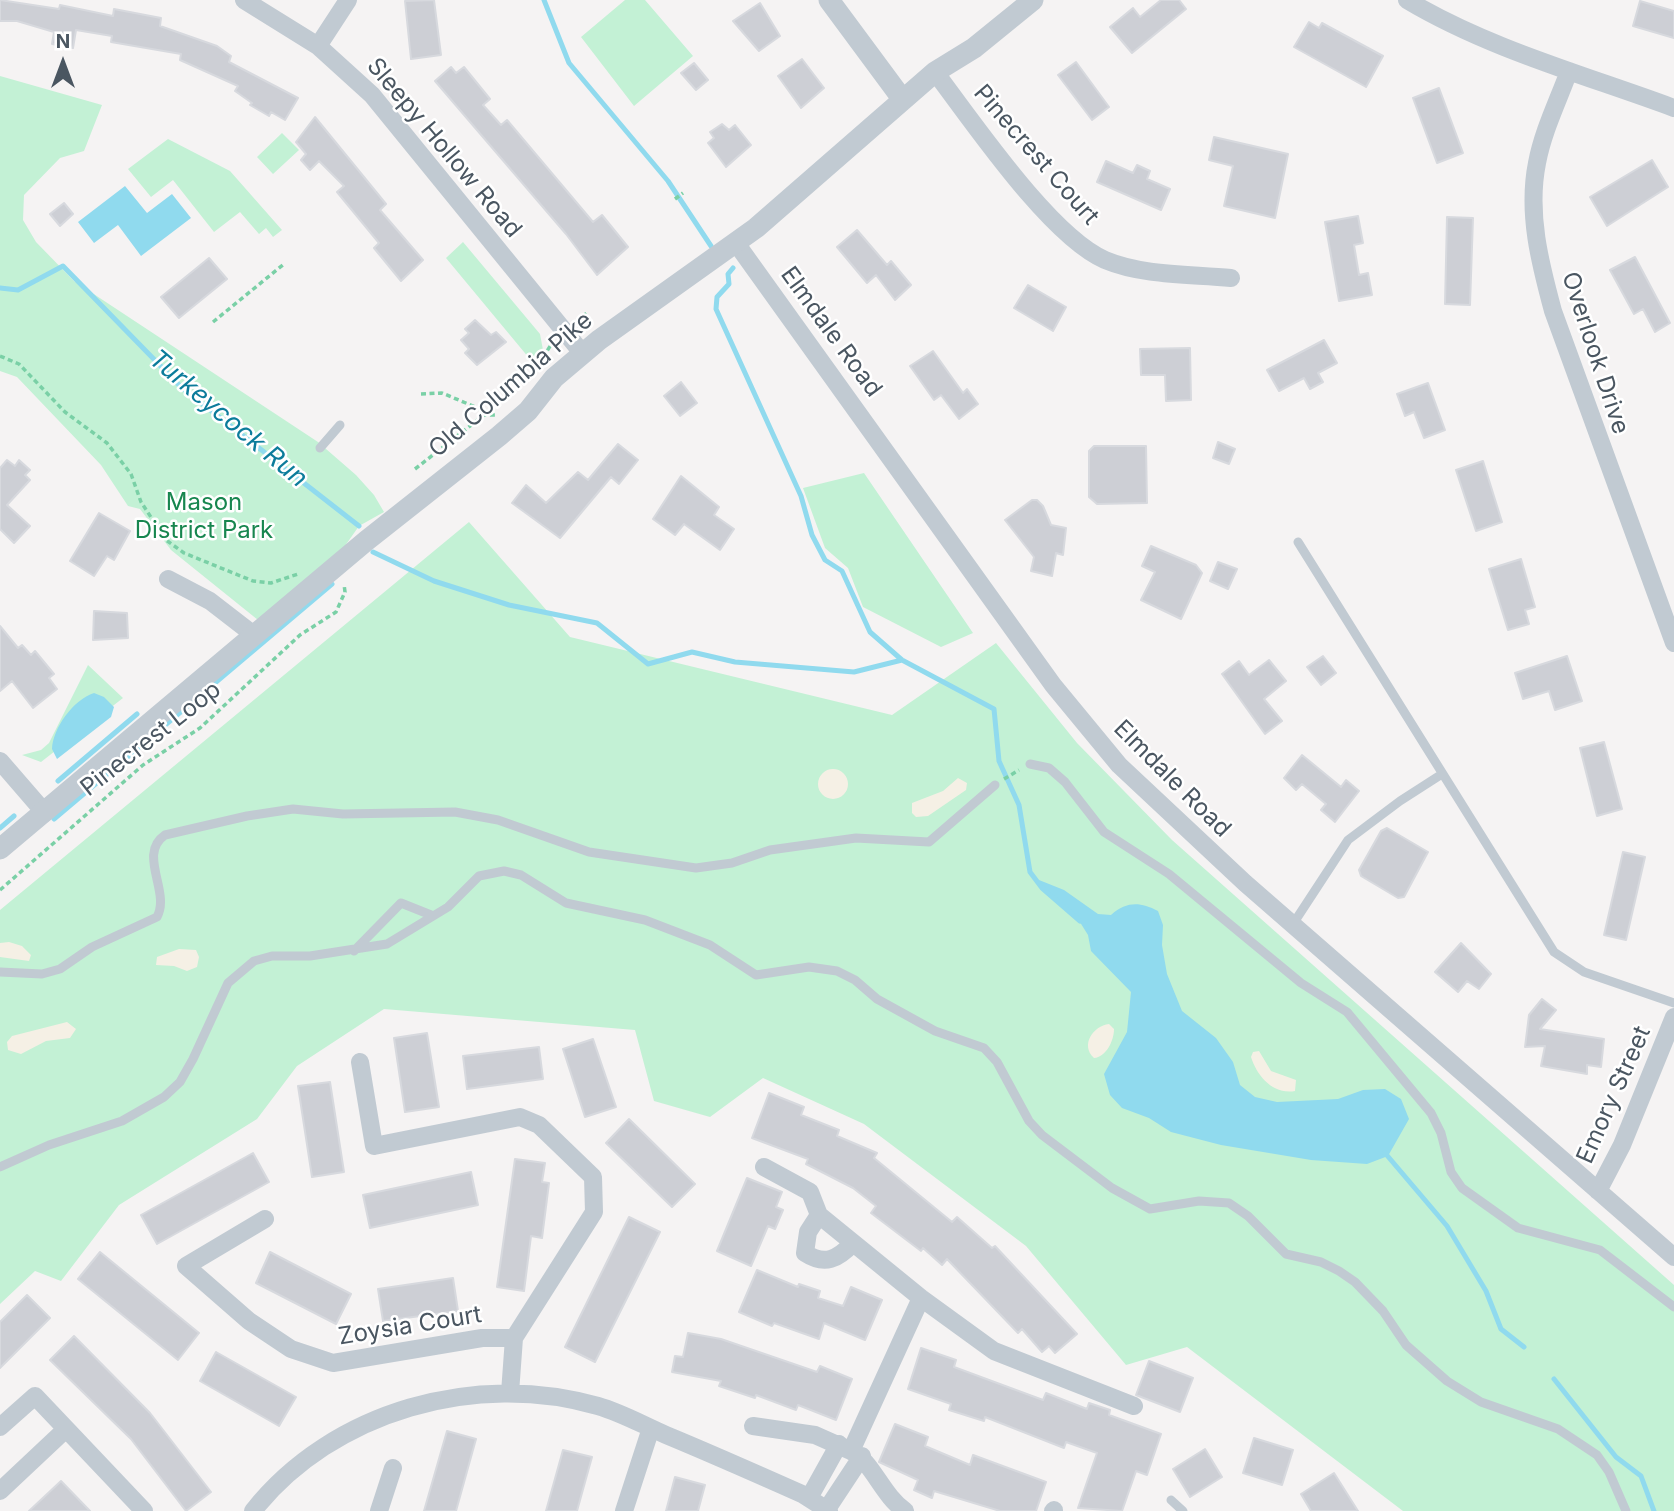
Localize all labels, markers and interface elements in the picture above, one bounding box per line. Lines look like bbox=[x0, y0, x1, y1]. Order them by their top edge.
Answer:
north arrow bbox=[28, 28, 98, 98]
text: N bbox=[56, 30, 70, 53]
street label: Sleepy Hollow Road bbox=[360, 52, 528, 244]
street label: Pinecrest Court bbox=[967, 79, 1105, 231]
street label: Elmdale Road bbox=[774, 261, 888, 403]
street label: Overlook Drive bbox=[1555, 268, 1635, 438]
street label: Old Columbia Pike bbox=[423, 306, 599, 464]
water label: Turkeycock Run bbox=[142, 344, 314, 494]
park label: Mason District Park bbox=[135, 489, 273, 545]
street label: Pinecrest Loop bbox=[75, 675, 227, 803]
street label: Elmdale Road bbox=[1107, 714, 1237, 844]
street label: Emory Street bbox=[1571, 1022, 1657, 1168]
street label: Zoysia Court bbox=[336, 1300, 484, 1352]

